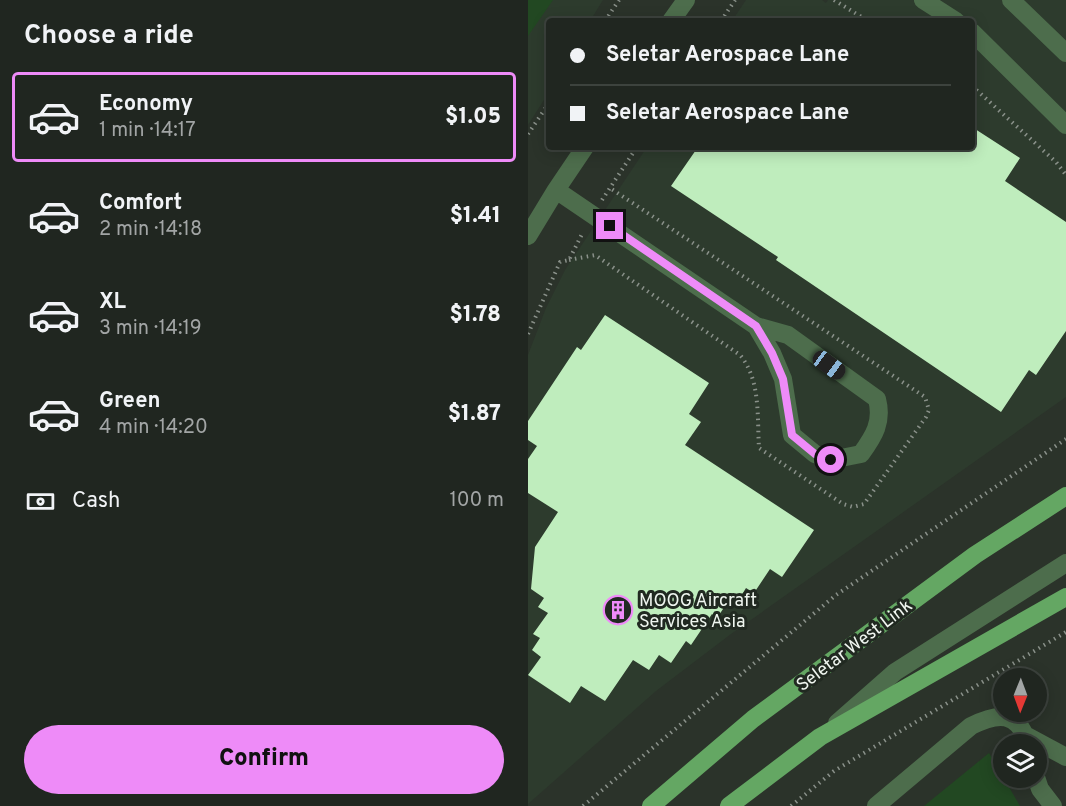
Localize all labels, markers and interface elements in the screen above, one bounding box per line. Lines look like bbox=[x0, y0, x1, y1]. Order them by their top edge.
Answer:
text: Choose a ride bbox=[24, 19, 194, 53]
text: Seletar Aerospace Lane bbox=[606, 42, 849, 69]
icon: car bbox=[27, 90, 81, 144]
text: Economy bbox=[99, 91, 193, 118]
text: Seletar Aerospace Lane bbox=[606, 100, 849, 127]
text: $1.05 bbox=[445, 104, 501, 131]
text: 1 min · 14:17 bbox=[99, 118, 196, 144]
icon: car bbox=[27, 189, 81, 243]
text: Comfort bbox=[99, 190, 182, 217]
text: $1.41 bbox=[450, 203, 501, 230]
route end bbox=[596, 212, 623, 239]
text: 2 min · 14:18 bbox=[99, 217, 202, 243]
icon: car bbox=[27, 288, 81, 342]
text: XL bbox=[99, 289, 126, 316]
text: $1.78 bbox=[449, 302, 501, 329]
text: 3 min · 14:19 bbox=[99, 316, 202, 342]
car bbox=[809, 347, 849, 383]
icon: car bbox=[27, 387, 81, 441]
text: Green bbox=[99, 388, 161, 415]
text: $1.87 bbox=[448, 401, 501, 428]
text: 4 min · 14:20 bbox=[99, 415, 208, 441]
route start bbox=[817, 446, 844, 473]
icon: cash bbox=[24, 485, 57, 518]
text: Cash bbox=[72, 488, 121, 515]
text: 100 m bbox=[449, 488, 504, 514]
place label: MOOG Aircraft Services Asia bbox=[639, 590, 757, 634]
building icon: MOOG Aircraft Services Asia bbox=[602, 594, 634, 626]
street label: Seletar West Link bbox=[792, 595, 918, 697]
north arrow bbox=[993, 668, 1047, 722]
map controls bbox=[993, 668, 1047, 788]
button: Confirm bbox=[24, 725, 504, 794]
button: layers bbox=[993, 734, 1047, 788]

